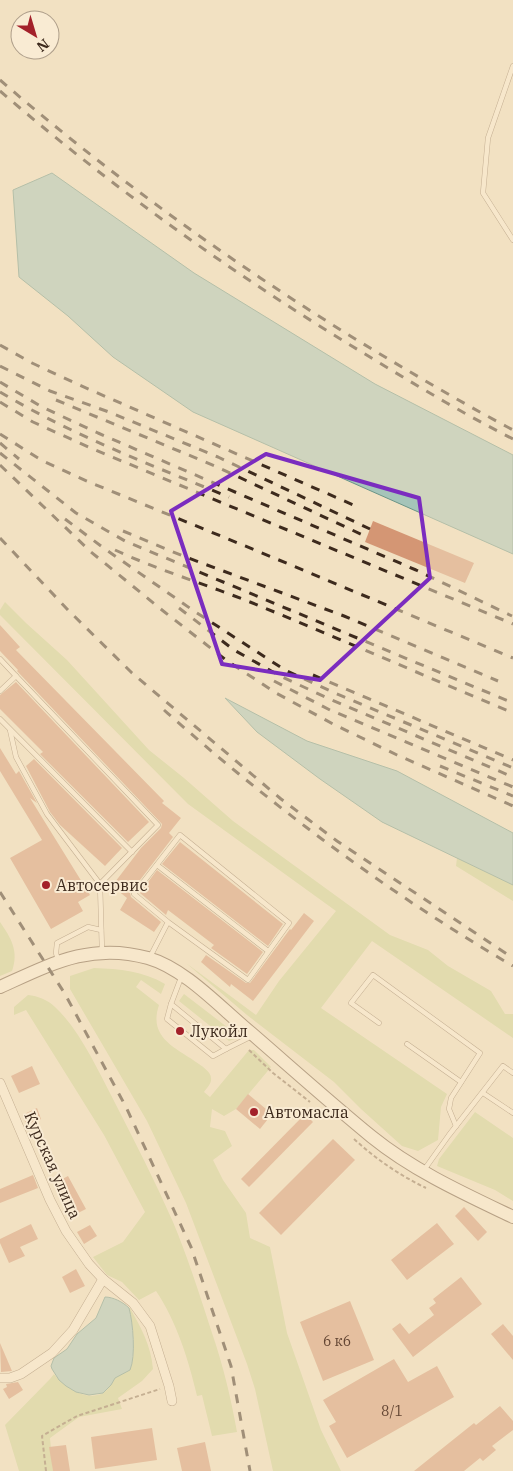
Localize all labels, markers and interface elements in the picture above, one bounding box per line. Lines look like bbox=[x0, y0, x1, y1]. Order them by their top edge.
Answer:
north arrow bbox=[10, 10, 60, 60]
text: N bbox=[33, 35, 53, 56]
place label: Автосервис bbox=[56, 875, 148, 895]
marker: Автосервис bbox=[40, 879, 52, 891]
place label: Лукойл bbox=[190, 1021, 248, 1041]
marker: Лукойл bbox=[174, 1025, 186, 1037]
place label: Автомасла bbox=[264, 1102, 349, 1122]
marker: Автомасла bbox=[248, 1106, 260, 1118]
street label: Курская улица bbox=[20, 1108, 86, 1222]
house number: 6 к6 bbox=[323, 1332, 351, 1350]
house number: 8/1 bbox=[381, 1402, 403, 1420]

